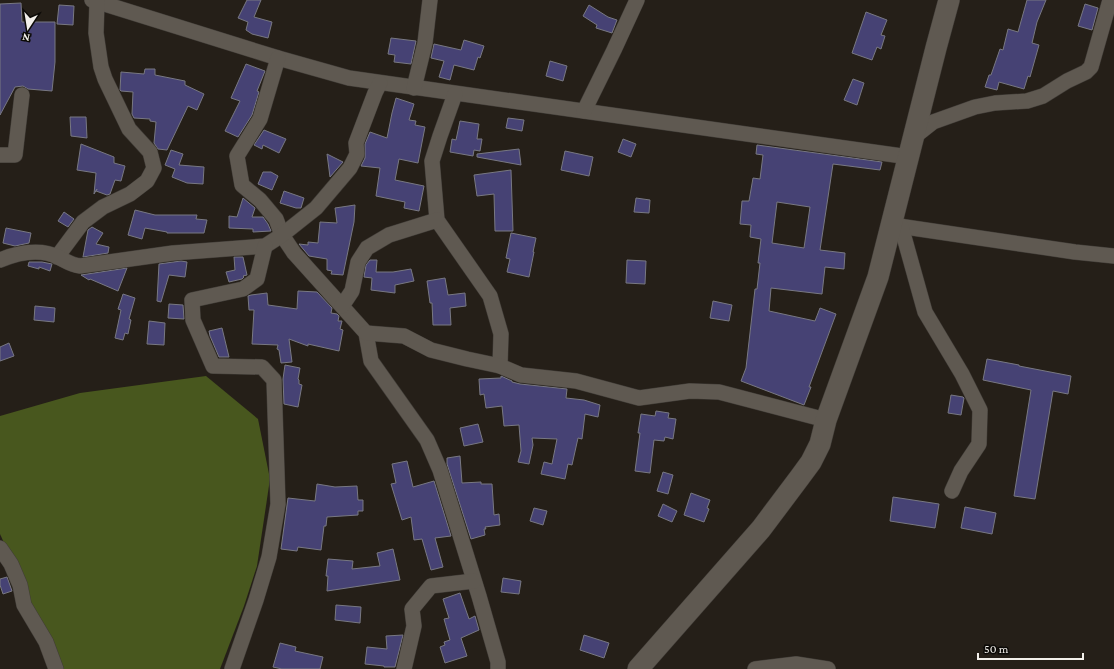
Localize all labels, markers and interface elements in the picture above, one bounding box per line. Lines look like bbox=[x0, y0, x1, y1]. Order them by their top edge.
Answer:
north arrow bbox=[8, 8, 48, 48]
text: N bbox=[21, 31, 31, 44]
scale bar bbox=[978, 635, 1083, 661]
text: 50 m bbox=[984, 642, 1009, 656]

